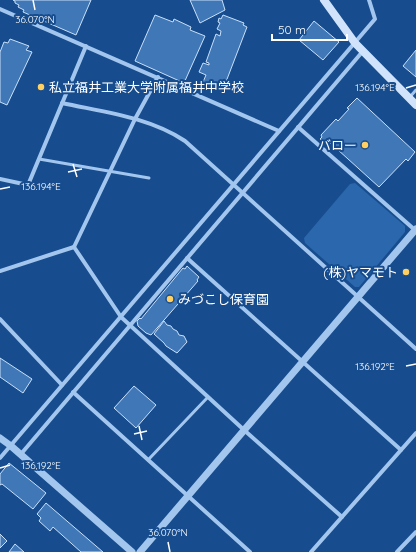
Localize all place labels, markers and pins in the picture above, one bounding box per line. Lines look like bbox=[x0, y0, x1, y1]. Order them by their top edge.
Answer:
place label: 私立福井工業大学附属福井中学校 bbox=[49, 79, 244, 95]
marker: 私立福井工業大学附属福井中学校 bbox=[36, 82, 46, 92]
place label: バロー bbox=[318, 137, 357, 153]
marker: バロー bbox=[360, 140, 370, 150]
place label: (株)ヤマモト bbox=[323, 264, 398, 280]
marker: (株)ヤマモト bbox=[401, 267, 411, 277]
place label: みづこし保育園 bbox=[178, 291, 269, 307]
marker: みづこし保育園 bbox=[165, 294, 175, 304]

